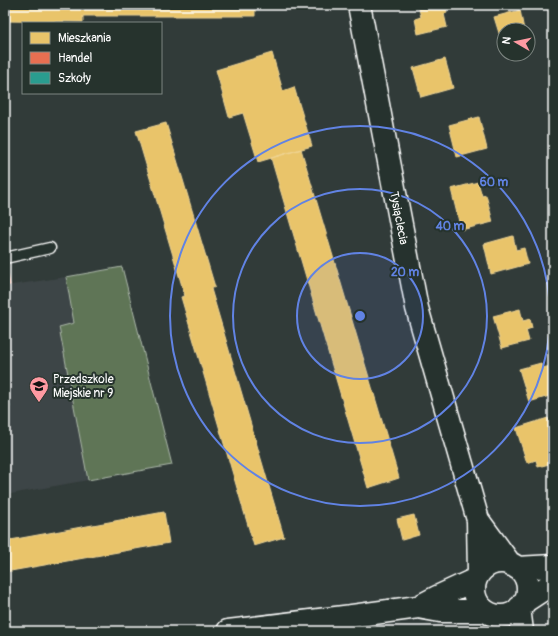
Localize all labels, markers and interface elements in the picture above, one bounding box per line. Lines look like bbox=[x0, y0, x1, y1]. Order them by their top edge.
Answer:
legend bbox=[22, 22, 162, 94]
north arrow bbox=[496, 22, 536, 62]
text: Mieszkania bbox=[58, 31, 111, 46]
text: N bbox=[500, 35, 514, 45]
text: Handel bbox=[58, 51, 93, 66]
text: Szkoły bbox=[58, 71, 91, 86]
text: 60 m bbox=[480, 175, 509, 190]
street label: Tysiąclecia bbox=[386, 190, 411, 246]
text: 40 m bbox=[435, 219, 465, 234]
text: 20 m bbox=[391, 265, 419, 280]
centre of rings bbox=[353, 309, 367, 323]
place label: Przedszkole Miejskie nr 9 bbox=[53, 372, 114, 401]
school or university icon: Przedszkole Miejskie nr 9 bbox=[28, 375, 50, 403]

